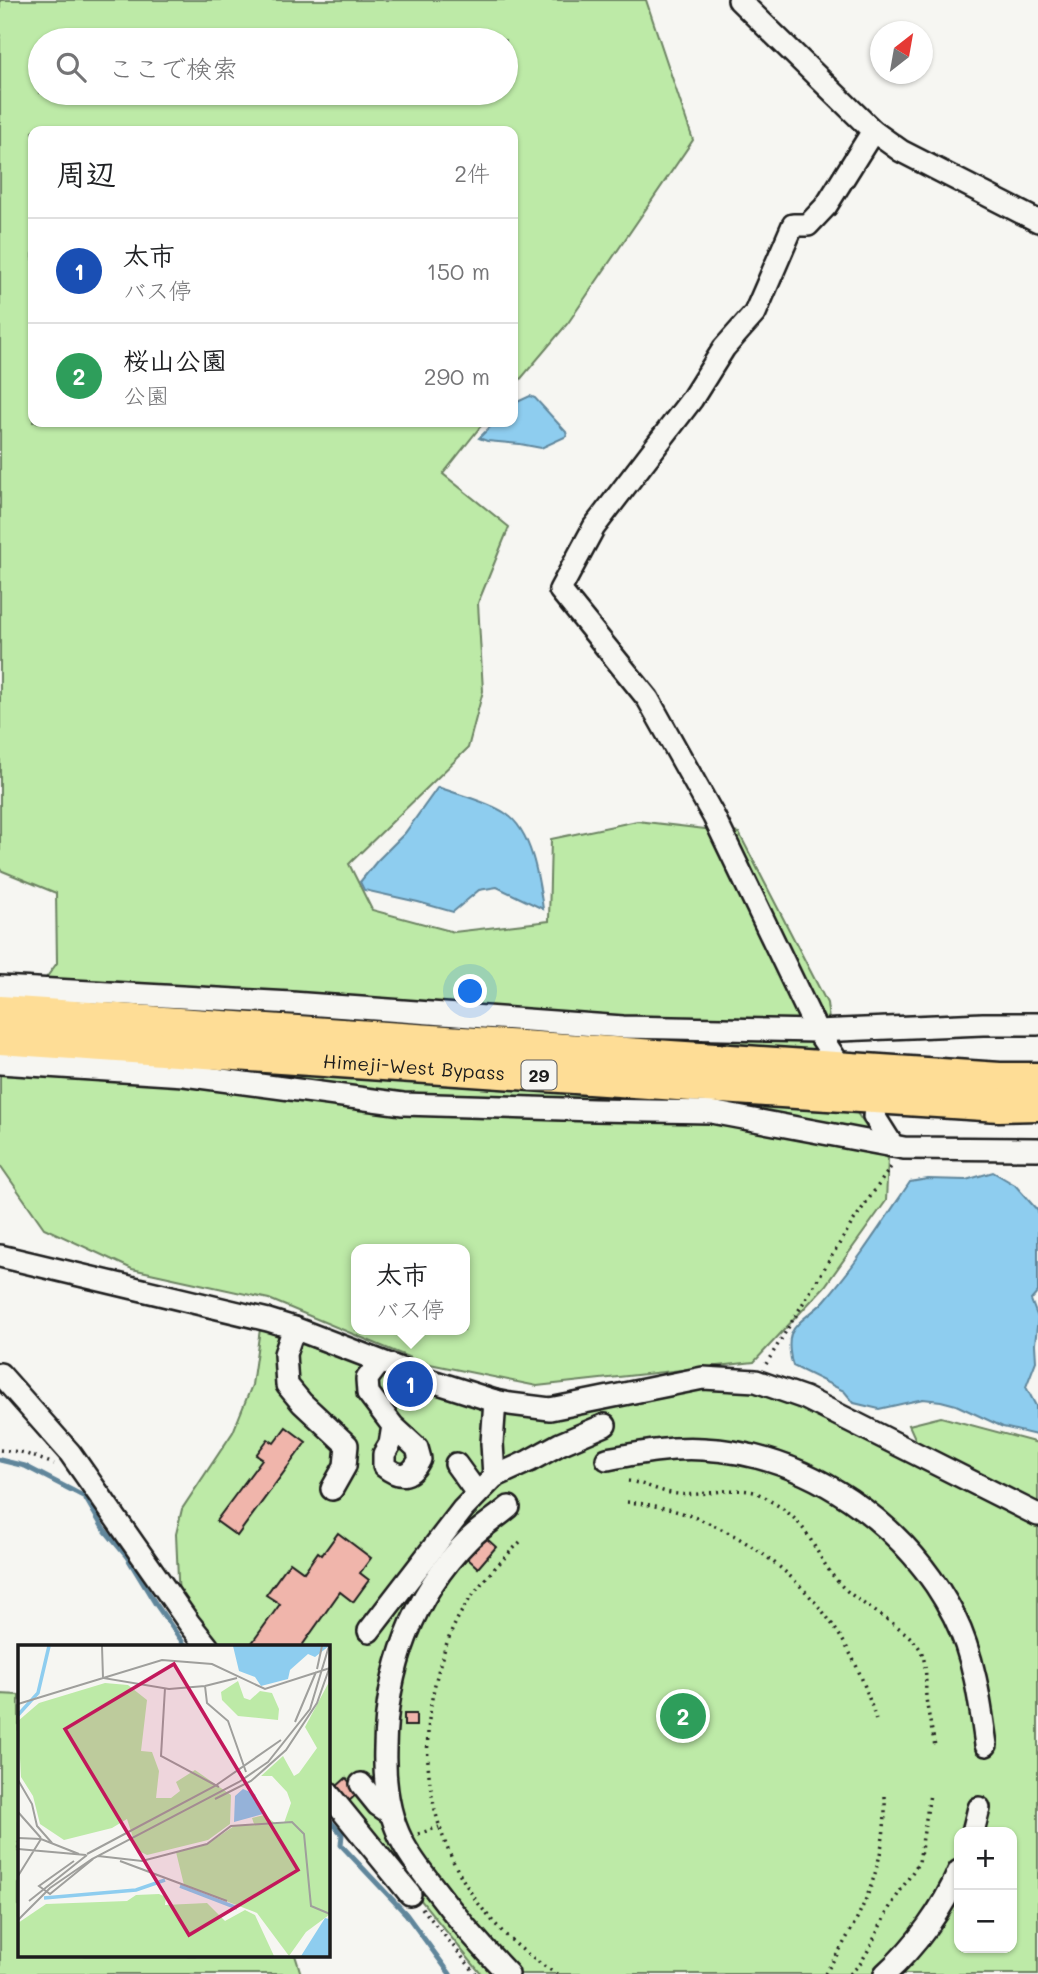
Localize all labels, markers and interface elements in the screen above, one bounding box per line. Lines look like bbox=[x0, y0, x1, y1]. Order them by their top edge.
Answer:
north arrow bbox=[870, 21, 933, 84]
search box bbox=[28, 28, 518, 105]
icon: search bbox=[52, 48, 90, 86]
text: ここで検索 bbox=[108, 51, 238, 85]
text: 周辺 bbox=[56, 153, 116, 193]
text: 2件 bbox=[454, 158, 490, 188]
text: 太市 bbox=[123, 238, 175, 272]
text: 1 bbox=[74, 256, 84, 286]
text: 150 m bbox=[426, 256, 490, 286]
text: バス停 bbox=[123, 275, 192, 305]
text: 桜山公園 bbox=[123, 343, 227, 377]
text: 2 bbox=[73, 361, 85, 391]
text: 290 m bbox=[424, 361, 490, 391]
text: 公園 bbox=[123, 380, 169, 410]
your location bbox=[453, 974, 487, 1008]
street label: Himeji-West Bypass bbox=[322, 1047, 506, 1085]
road number: 29 bbox=[522, 1060, 556, 1090]
popup bbox=[351, 1244, 470, 1335]
text: 太市 bbox=[376, 1257, 428, 1291]
text: バス停 bbox=[376, 1294, 445, 1324]
pin: 1 bbox=[387, 1358, 433, 1410]
inset map bbox=[18, 1645, 329, 1956]
pin: 2 bbox=[660, 1690, 706, 1742]
map controls bbox=[954, 1827, 1017, 1953]
button: + bbox=[954, 1827, 1017, 1890]
button: − bbox=[954, 1890, 1017, 1953]

